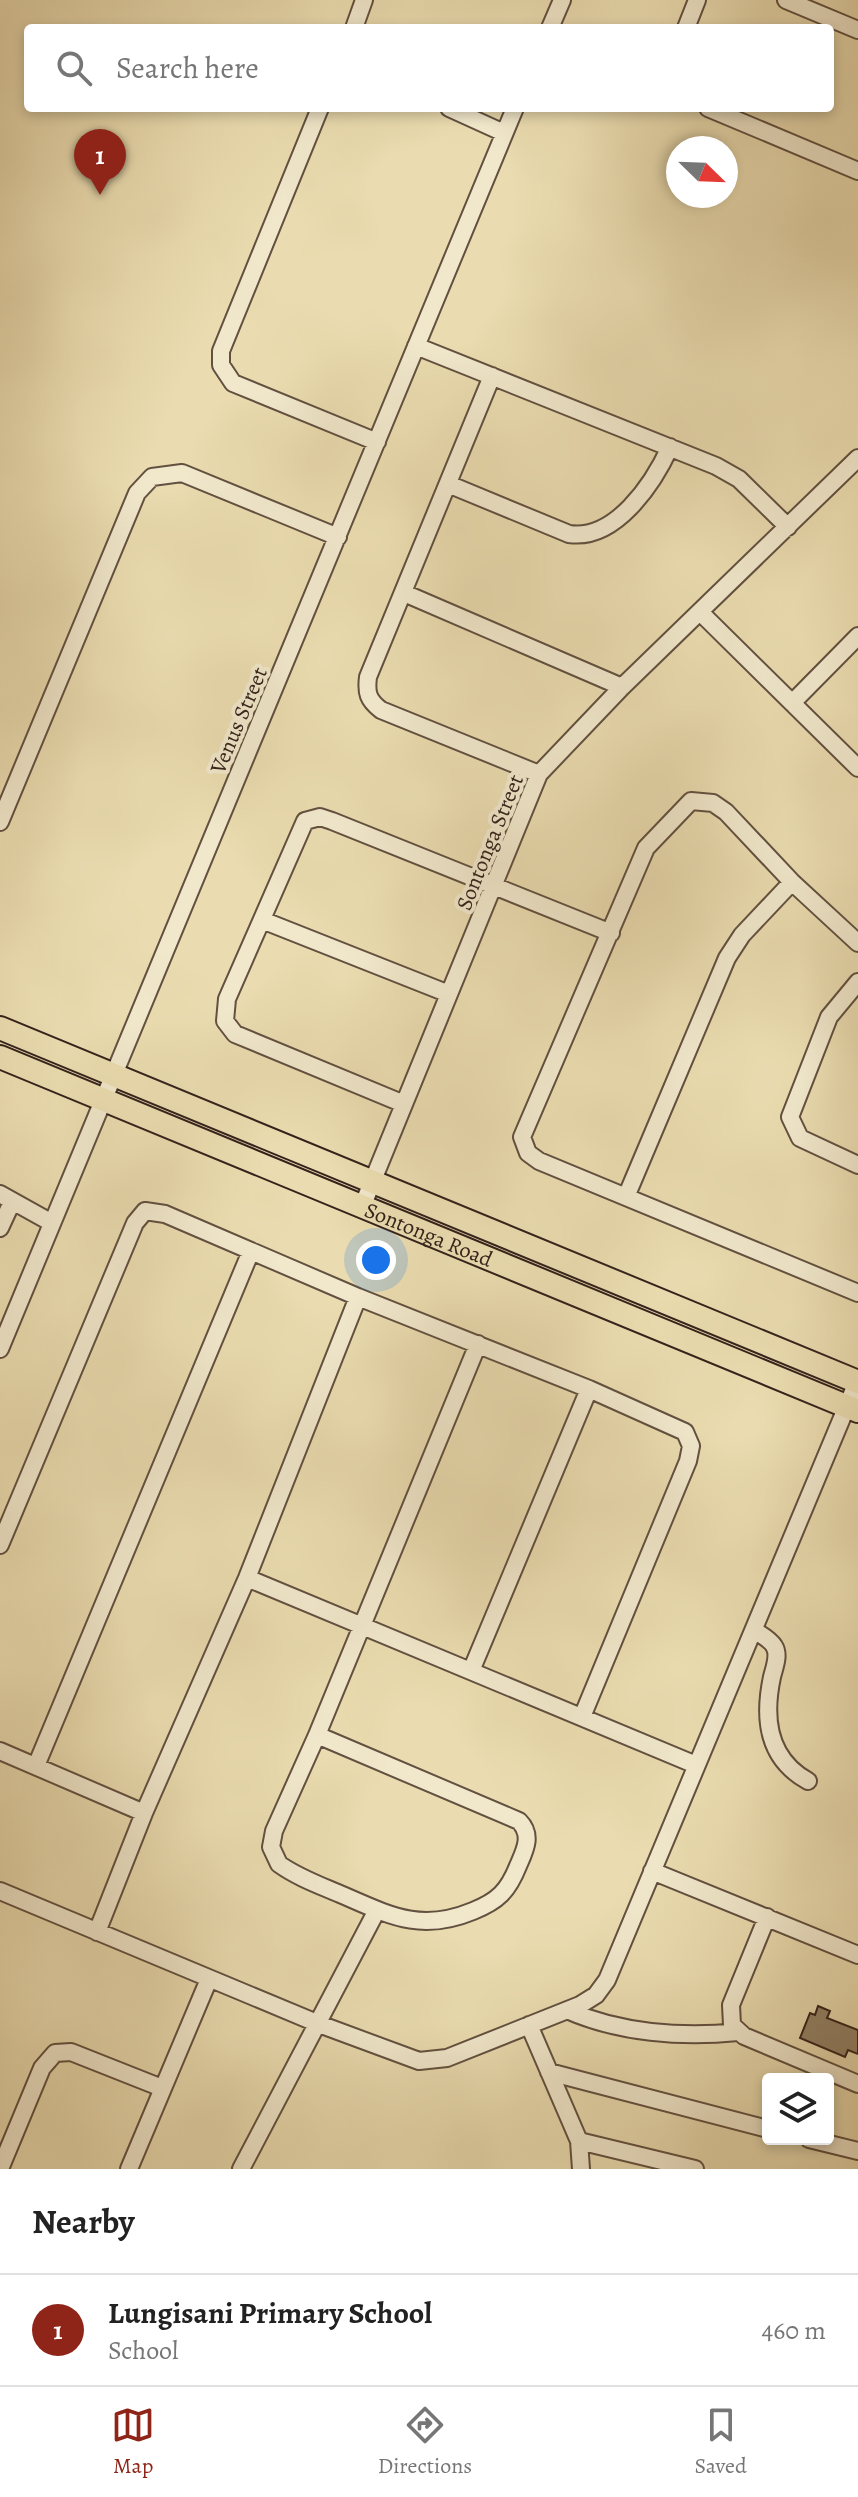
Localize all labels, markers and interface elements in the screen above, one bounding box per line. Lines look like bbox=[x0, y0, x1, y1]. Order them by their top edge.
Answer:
search box bbox=[24, 24, 834, 112]
icon: search bbox=[52, 46, 96, 90]
text: Search here bbox=[116, 48, 259, 88]
pin: 1 bbox=[74, 129, 126, 195]
north arrow bbox=[666, 136, 738, 208]
street label: Venus Street bbox=[203, 663, 275, 779]
street label: Sontonga Street bbox=[449, 770, 531, 915]
street label: Sontonga Road bbox=[360, 1195, 497, 1275]
your location bbox=[356, 1240, 396, 1280]
map controls bbox=[762, 2073, 834, 2145]
button: layers bbox=[762, 2073, 834, 2145]
text: Nearby bbox=[32, 2198, 135, 2245]
text: Lungisani Primary School bbox=[108, 2293, 432, 2333]
text: 1 bbox=[53, 2313, 63, 2348]
text: 460 m bbox=[762, 2313, 826, 2348]
text: School bbox=[108, 2333, 178, 2368]
tab: Map bbox=[111, 2403, 155, 2481]
tab: Directions bbox=[378, 2403, 472, 2481]
tab: Saved bbox=[695, 2403, 747, 2481]

